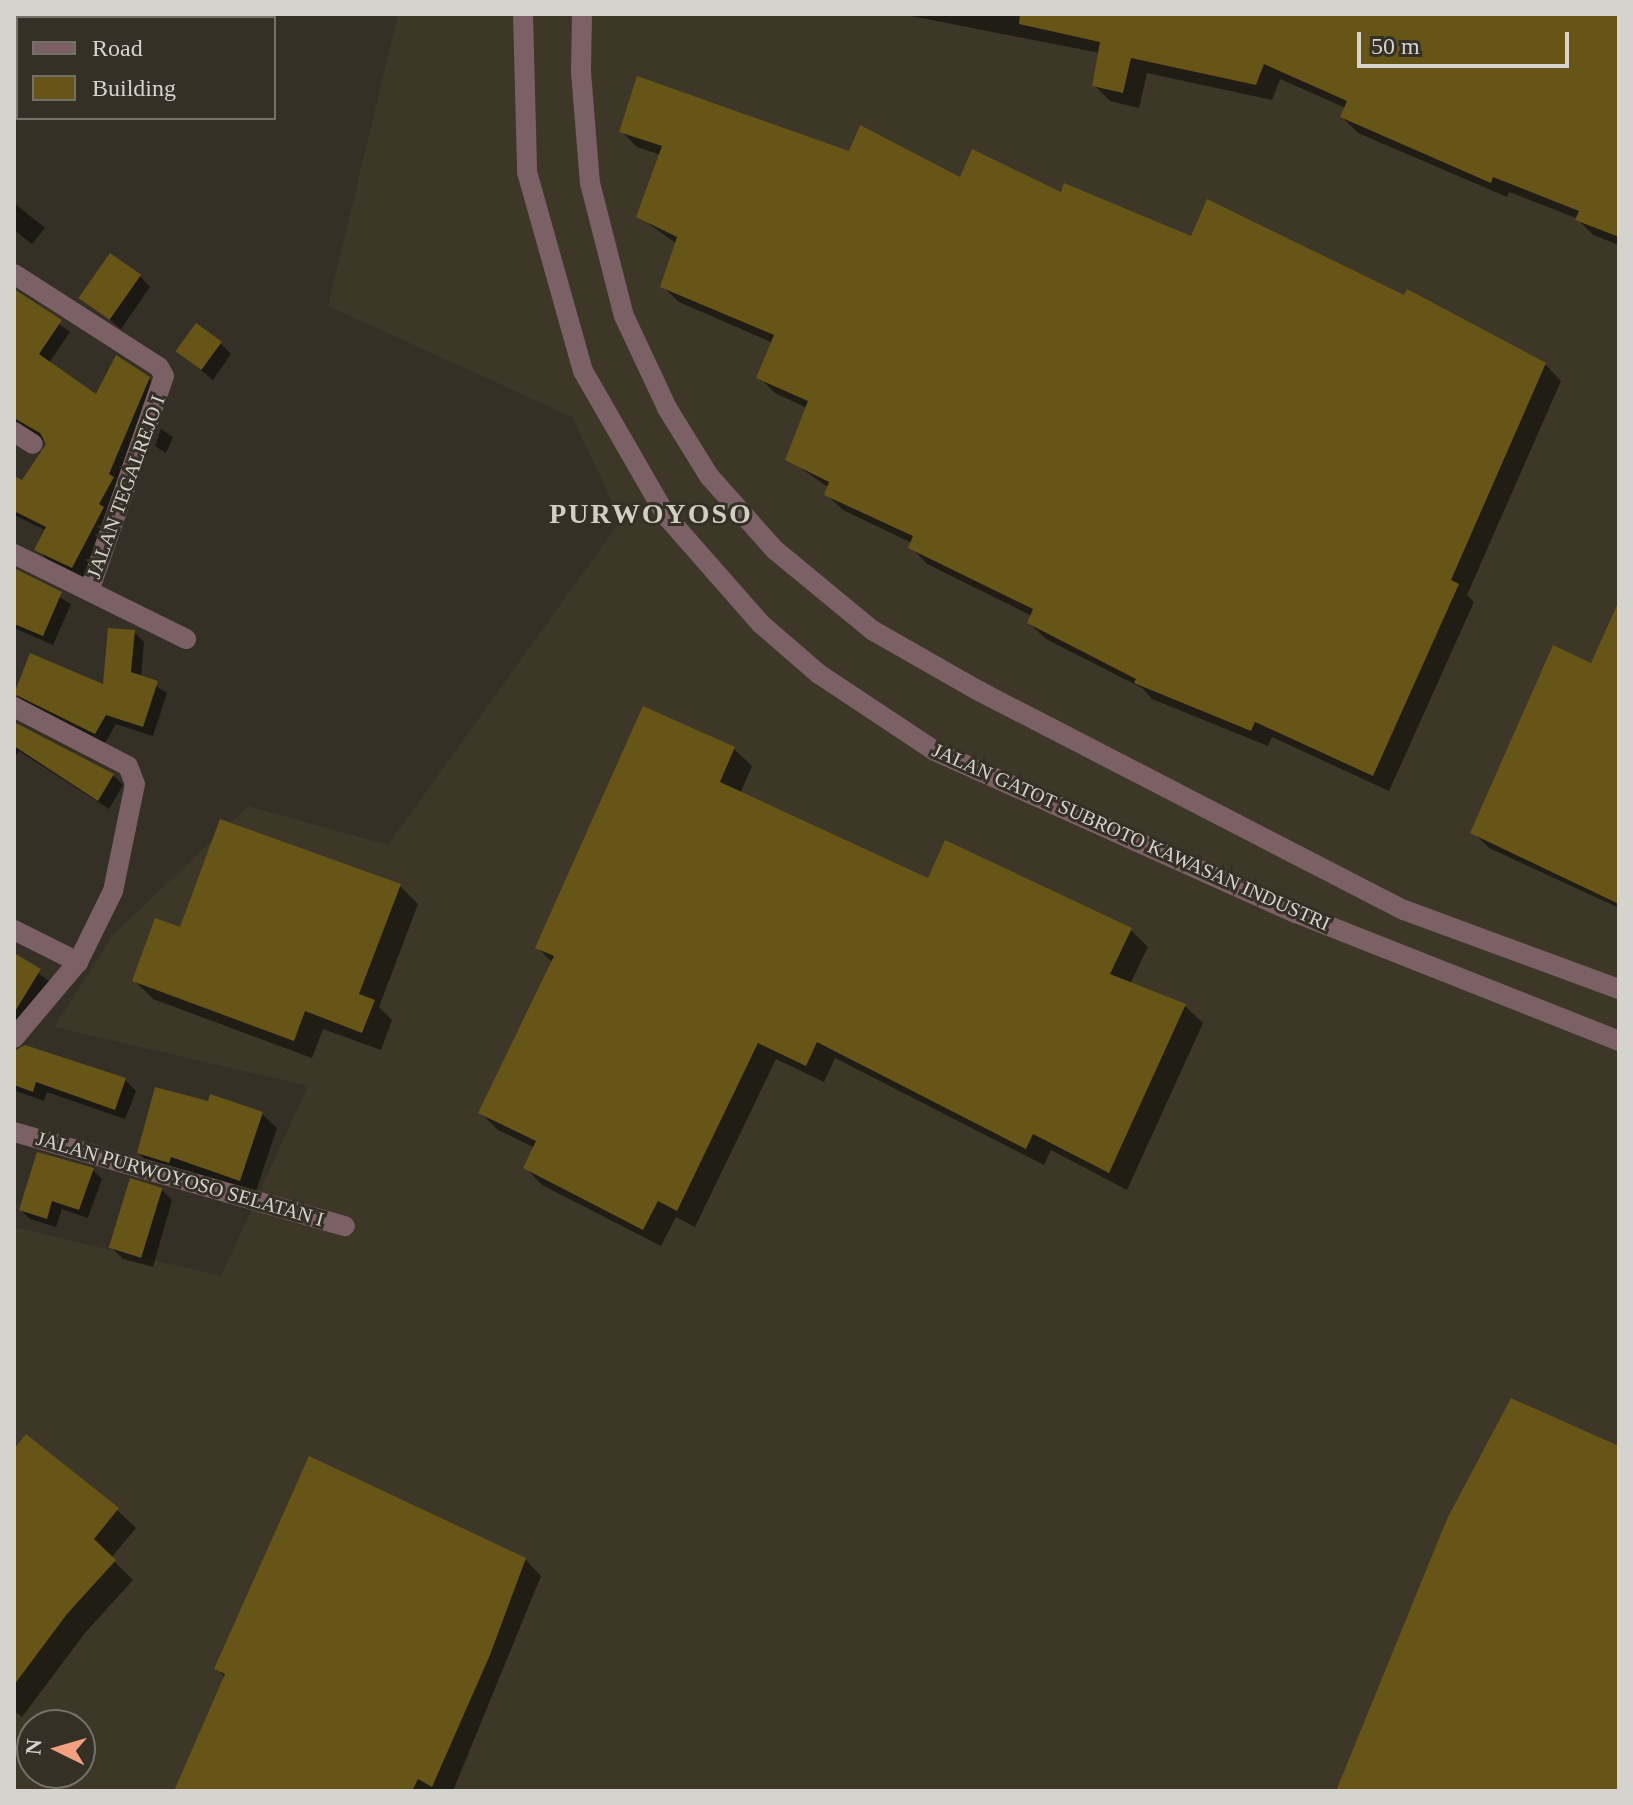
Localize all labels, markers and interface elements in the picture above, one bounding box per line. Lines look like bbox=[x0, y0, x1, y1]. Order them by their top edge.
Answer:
legend bbox=[16, 16, 276, 120]
scale bar bbox=[1361, 16, 1573, 66]
text: 50 m bbox=[1371, 33, 1420, 59]
text: Road bbox=[92, 35, 143, 61]
text: Building bbox=[92, 75, 176, 101]
street label: JALAN TEGALREJO I bbox=[82, 392, 170, 582]
district label: PURWOYOSO bbox=[549, 497, 753, 531]
street label: JALAN GATOT SUBROTO KAWASAN INDUSTRI bbox=[928, 738, 1334, 936]
street label: JALAN PURWOYOSO SELATAN I bbox=[34, 1126, 326, 1232]
north arrow bbox=[16, 1709, 96, 1789]
text: N bbox=[20, 1738, 47, 1756]

